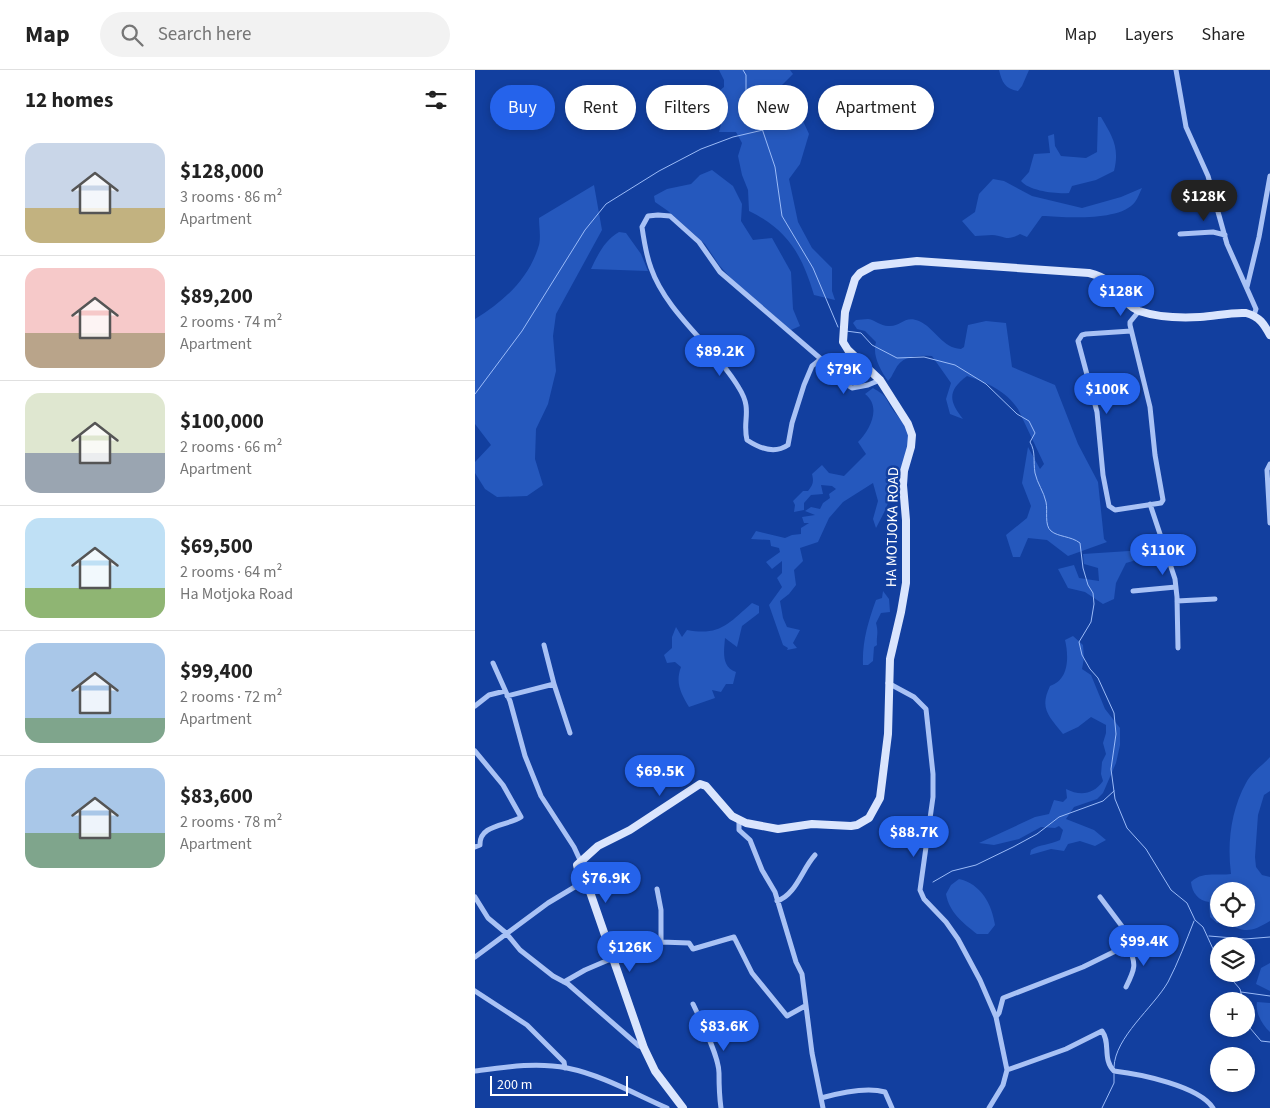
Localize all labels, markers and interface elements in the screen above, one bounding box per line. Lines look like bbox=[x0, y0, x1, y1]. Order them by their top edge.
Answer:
search box bbox=[100, 12, 450, 57]
text: Map bbox=[25, 17, 70, 52]
icon: search bbox=[118, 21, 146, 49]
text: Search here bbox=[158, 21, 251, 48]
text: Map bbox=[1065, 22, 1097, 47]
text: Layers bbox=[1125, 22, 1174, 47]
text: Share bbox=[1202, 22, 1245, 47]
text: 12 homes bbox=[25, 85, 113, 115]
chip: Buy bbox=[490, 85, 555, 130]
chip: Rent bbox=[565, 85, 636, 130]
chip: Filters bbox=[646, 85, 728, 130]
chip: New bbox=[738, 85, 808, 130]
chip: Apartment bbox=[818, 85, 934, 130]
icon: filters bbox=[422, 86, 450, 114]
text: $128,000 bbox=[180, 156, 264, 186]
icon: home bbox=[65, 163, 125, 223]
pin: $128K bbox=[1169, 180, 1239, 222]
text: $128K bbox=[1182, 185, 1226, 207]
text: 3 rooms · 86 m² bbox=[180, 186, 282, 208]
text: Apartment bbox=[180, 208, 252, 230]
pin: $128K bbox=[1086, 274, 1156, 317]
text: $128K bbox=[1099, 280, 1143, 302]
text: $89,200 bbox=[180, 281, 253, 311]
icon: home bbox=[65, 288, 125, 348]
text: 2 rooms · 74 m² bbox=[180, 311, 282, 333]
text: Apartment bbox=[180, 333, 252, 355]
pin: $89.2K bbox=[679, 334, 761, 377]
text: $89.2K bbox=[696, 340, 744, 362]
pin: $79K bbox=[814, 352, 874, 395]
text: $79K bbox=[826, 358, 862, 380]
pin: $100K bbox=[1072, 372, 1142, 415]
text: $100K bbox=[1085, 378, 1129, 400]
text: $100,000 bbox=[180, 406, 264, 436]
icon: home bbox=[65, 413, 125, 473]
text: 2 rooms · 66 m² bbox=[180, 436, 282, 458]
text: Apartment bbox=[180, 458, 252, 480]
street label: HA MOTJOKA ROAD bbox=[881, 467, 904, 587]
text: $69,500 bbox=[180, 531, 253, 561]
pin: $110K bbox=[1128, 534, 1198, 576]
icon: home bbox=[65, 538, 125, 598]
text: $110K bbox=[1141, 539, 1185, 561]
text: 2 rooms · 64 m² bbox=[180, 561, 282, 583]
text: Ha Motjoka Road bbox=[180, 583, 293, 605]
text: $99,400 bbox=[180, 656, 253, 686]
icon: home bbox=[65, 663, 125, 723]
text: 2 rooms · 72 m² bbox=[180, 686, 282, 708]
text: Apartment bbox=[180, 708, 252, 730]
pin: $69.5K bbox=[619, 754, 701, 797]
text: $69.5K bbox=[636, 760, 684, 782]
text: $83,600 bbox=[180, 781, 253, 811]
icon: home bbox=[65, 788, 125, 848]
text: 2 rooms · 78 m² bbox=[180, 811, 282, 833]
pin: $88.7K bbox=[873, 816, 955, 858]
text: $88.7K bbox=[890, 821, 938, 843]
text: Apartment bbox=[180, 833, 252, 855]
pin: $76.9K bbox=[565, 862, 647, 904]
text: $76.9K bbox=[582, 867, 630, 889]
map controls bbox=[1210, 882, 1255, 1092]
button: locate bbox=[1210, 882, 1255, 927]
pin: $99.4K bbox=[1103, 924, 1185, 967]
pin: $126K bbox=[595, 930, 665, 973]
text: $99.4K bbox=[1120, 930, 1168, 952]
text: $126K bbox=[608, 936, 652, 958]
button: layers bbox=[1210, 937, 1255, 982]
button: + bbox=[1210, 992, 1255, 1037]
pin: $83.6K bbox=[683, 1010, 765, 1052]
text: $83.6K bbox=[700, 1015, 748, 1037]
button: − bbox=[1210, 1047, 1255, 1092]
scale bar bbox=[490, 1073, 627, 1096]
text: 200 m bbox=[497, 1075, 532, 1095]

